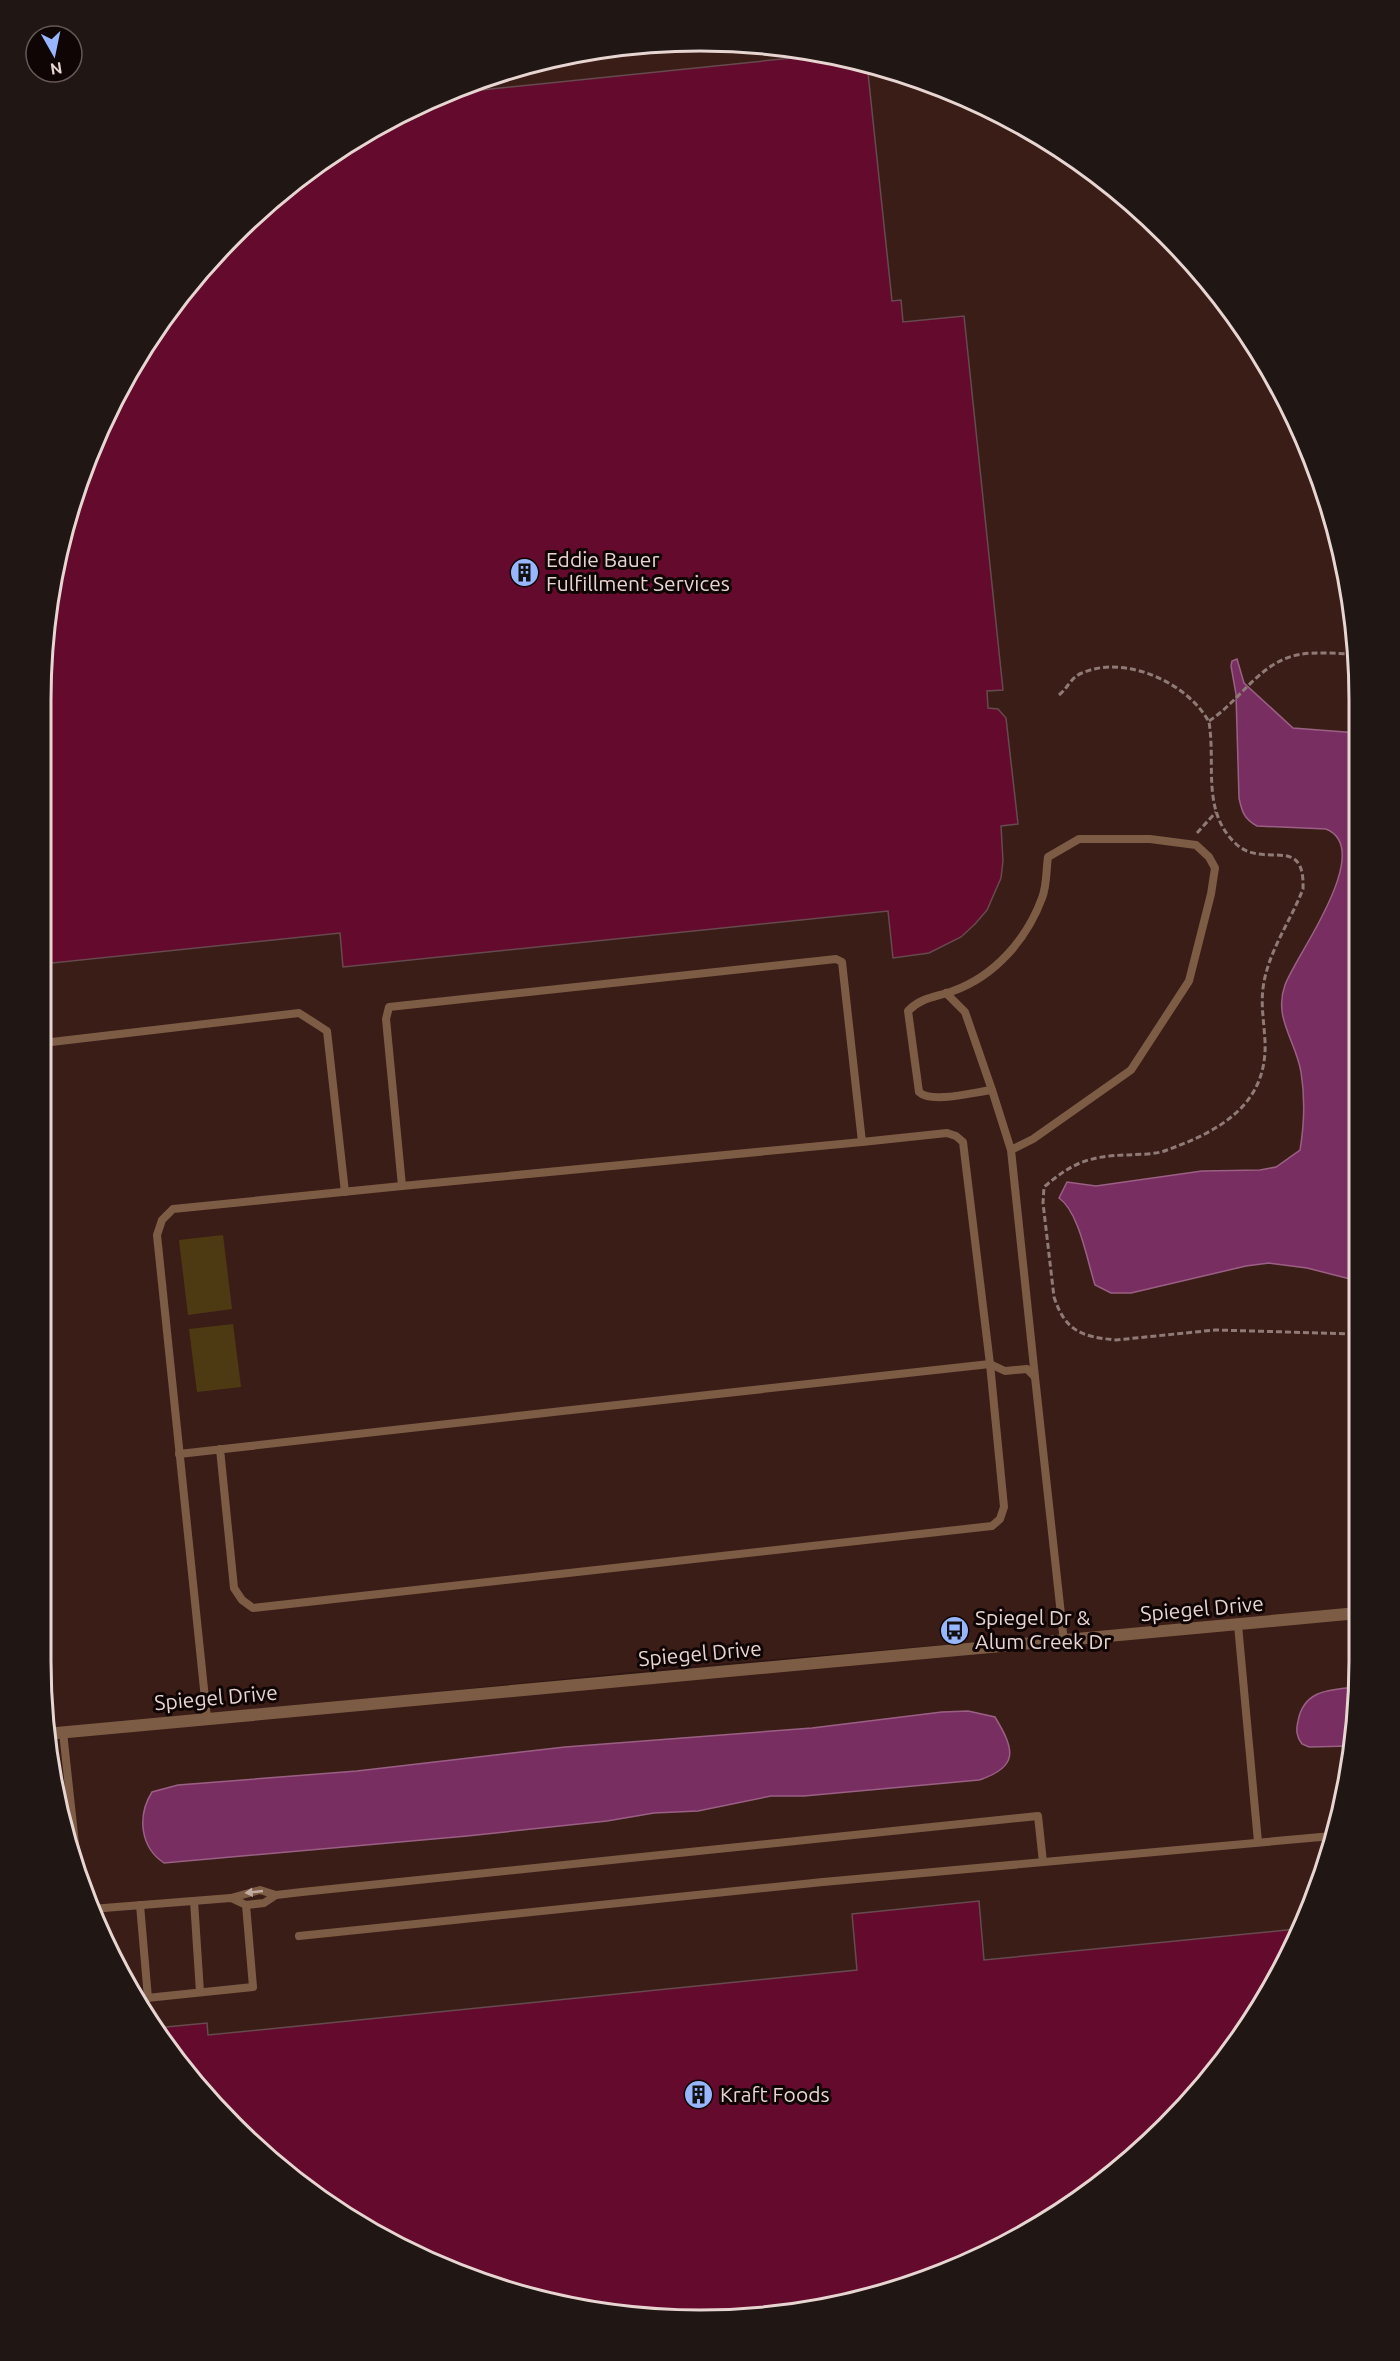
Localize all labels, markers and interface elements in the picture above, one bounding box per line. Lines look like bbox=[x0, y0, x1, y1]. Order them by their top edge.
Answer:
north arrow bbox=[24, 24, 84, 84]
text: N bbox=[49, 59, 64, 79]
place label: Eddie Bauer Fulfillment Services bbox=[546, 547, 730, 595]
building icon: Eddie Bauer Fulfillment Services bbox=[509, 556, 541, 588]
street label: Spiegel Drive bbox=[1139, 1591, 1265, 1625]
place label: Spiegel Dr & Alum Creek Dr bbox=[975, 1605, 1111, 1653]
bus stop icon: Spiegel Dr & Alum Creek Dr bbox=[938, 1614, 970, 1646]
street label: Spiegel Drive bbox=[637, 1636, 763, 1670]
street label: Spiegel Drive bbox=[153, 1680, 279, 1714]
one-way arrow bbox=[244, 1887, 263, 1897]
building icon: Kraft Foods bbox=[683, 2079, 715, 2111]
place label: Kraft Foods bbox=[720, 2082, 830, 2106]

